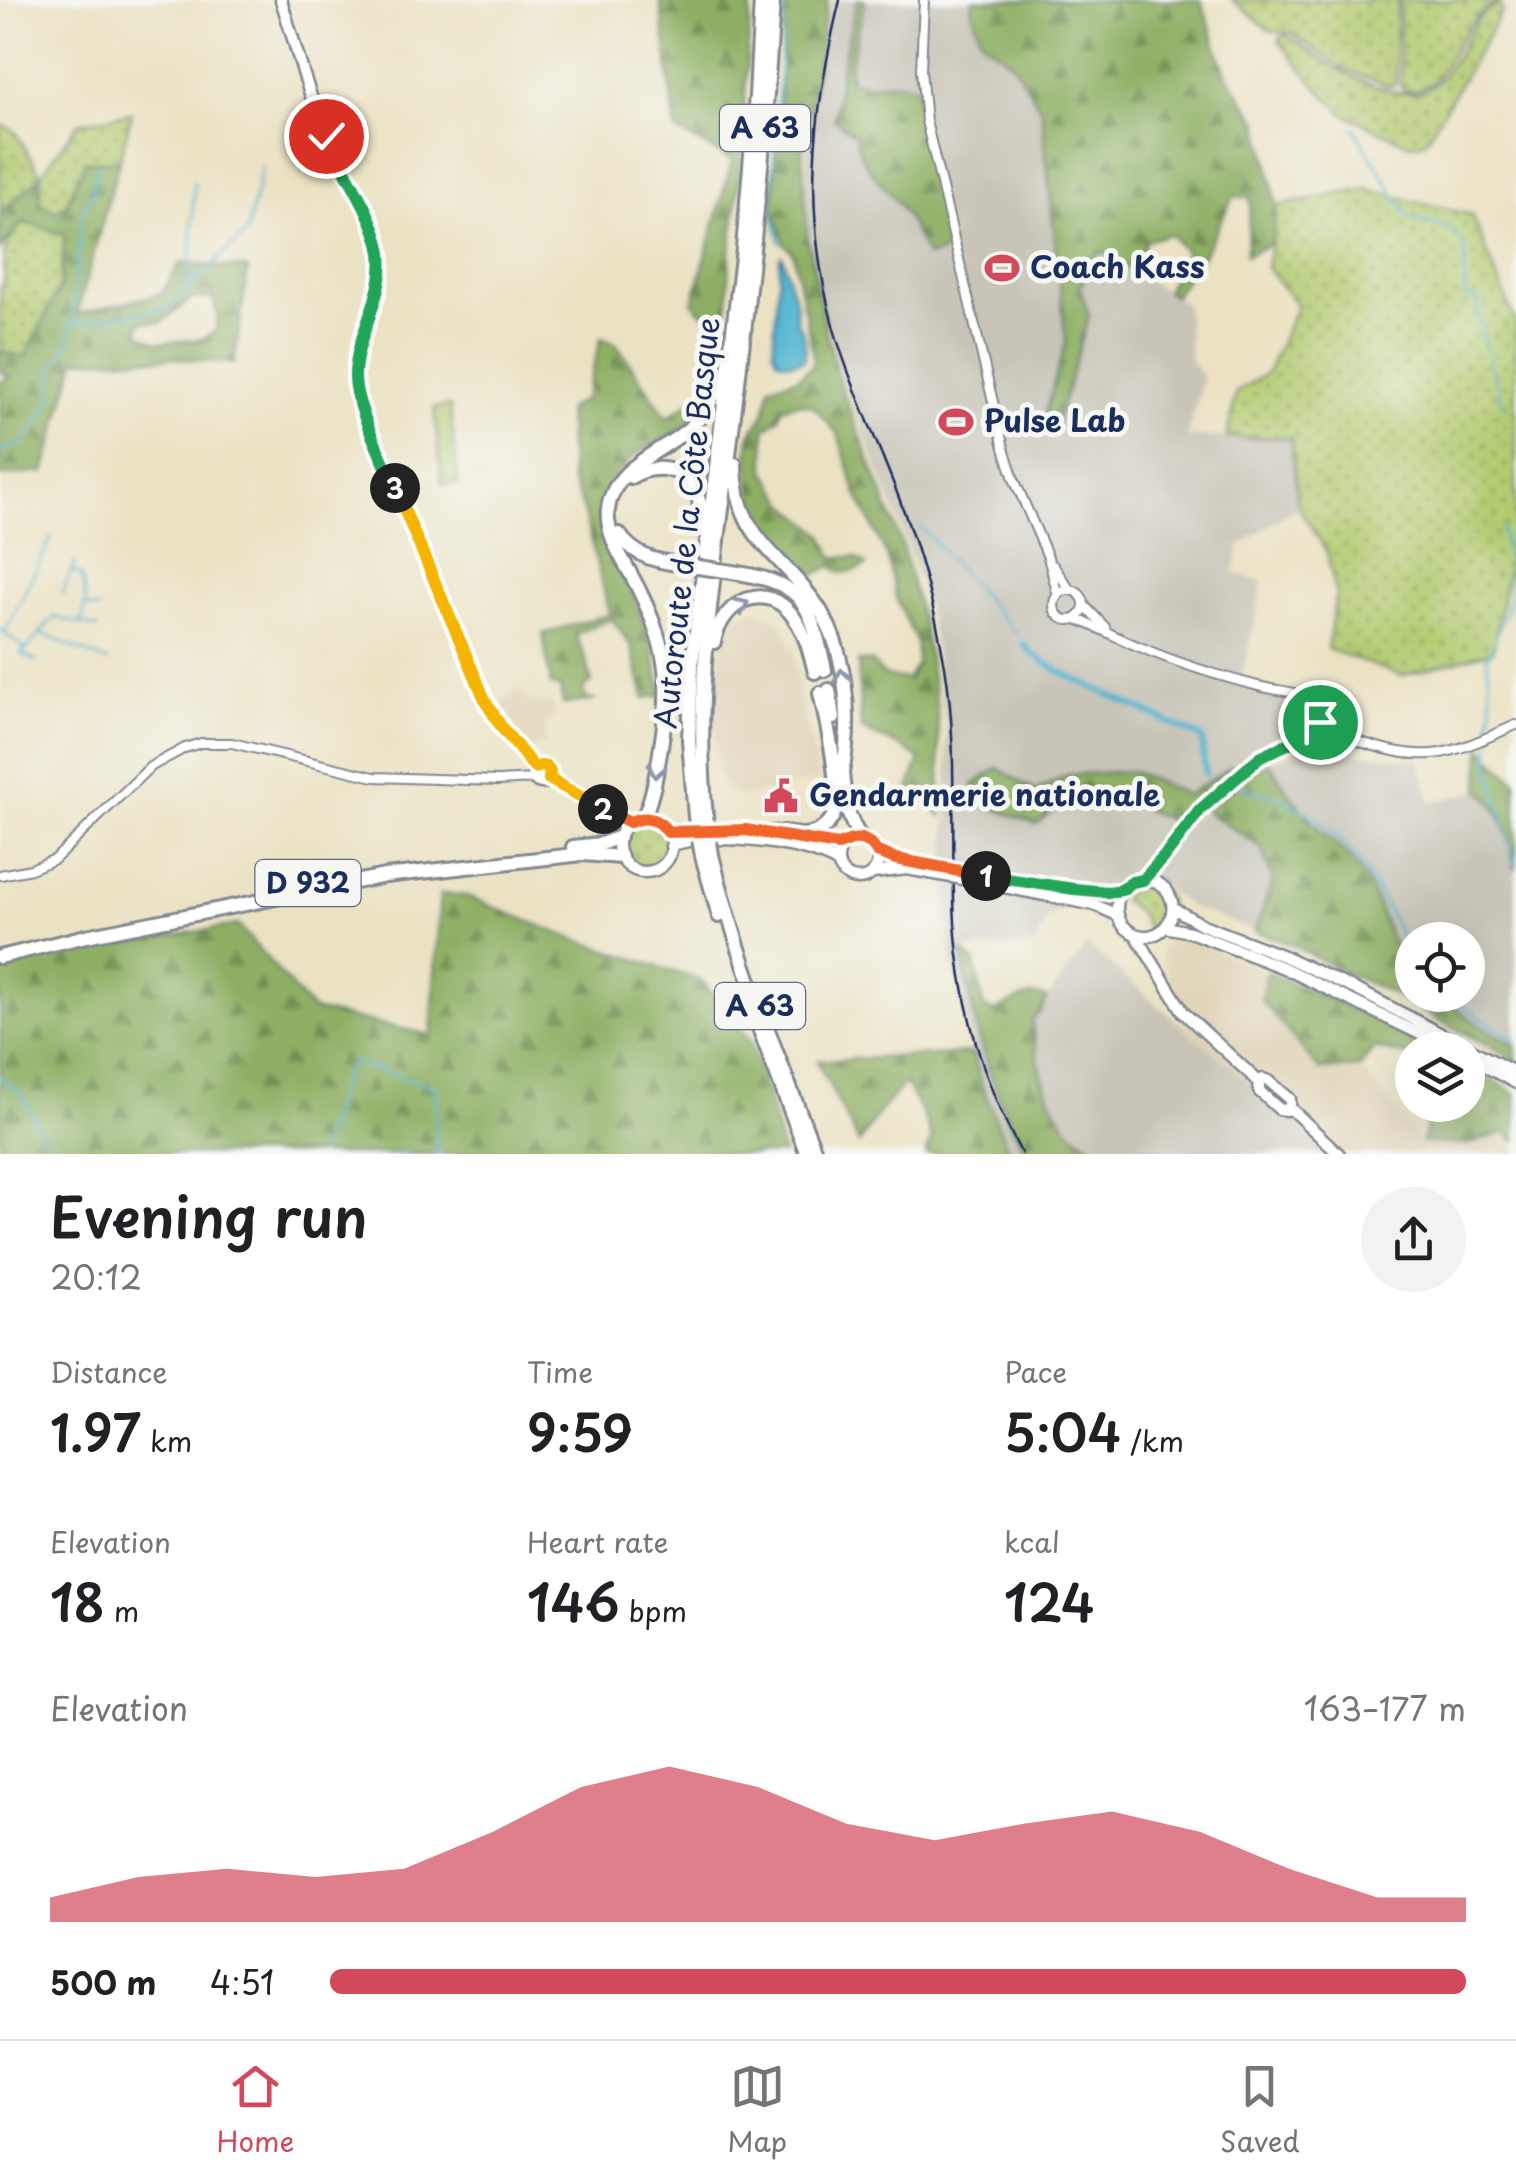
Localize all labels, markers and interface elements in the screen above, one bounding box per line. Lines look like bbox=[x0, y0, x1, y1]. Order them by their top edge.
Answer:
pin bbox=[284, 94, 369, 179]
road number: A 63 bbox=[720, 105, 810, 151]
icon: check bbox=[299, 109, 354, 164]
place label: Coach Kass bbox=[1030, 243, 1205, 288]
sports icon: Coach Kass bbox=[983, 249, 1021, 287]
street label: Autoroute de la Côte Basque bbox=[642, 315, 729, 731]
place label: Pulse Lab bbox=[984, 397, 1126, 442]
sports icon: Pulse Lab bbox=[937, 403, 975, 441]
pin: 3 bbox=[370, 463, 420, 513]
text: 3 bbox=[386, 466, 404, 509]
one-way arrow bbox=[731, 597, 749, 617]
one-way arrow bbox=[833, 668, 854, 684]
pin bbox=[1278, 680, 1363, 765]
icon: arrive bbox=[1293, 695, 1348, 750]
one-way arrow bbox=[646, 763, 667, 780]
place label: Gendarmerie nationale bbox=[809, 771, 1160, 816]
public building icon: Gendarmerie nationale bbox=[762, 777, 800, 815]
pin: 2 bbox=[578, 784, 628, 834]
text: 2 bbox=[593, 787, 613, 830]
pin: 1 bbox=[961, 851, 1011, 901]
text: 1 bbox=[979, 854, 993, 897]
road number: D 932 bbox=[256, 860, 360, 906]
map controls bbox=[1395, 922, 1485, 1122]
button: locate bbox=[1395, 922, 1485, 1012]
road number: A 63 bbox=[715, 983, 805, 1029]
button: layers bbox=[1395, 1032, 1485, 1122]
text: Evening run bbox=[50, 1174, 368, 1257]
button: share bbox=[1361, 1187, 1466, 1292]
text: 20:12 bbox=[50, 1253, 142, 1301]
text: Distance bbox=[50, 1350, 168, 1393]
text: Time bbox=[527, 1350, 593, 1393]
text: Pace bbox=[1004, 1350, 1067, 1393]
text: 1.97 bbox=[50, 1393, 141, 1469]
text: 9:59 bbox=[527, 1393, 633, 1469]
text: 5:04 bbox=[1004, 1393, 1121, 1469]
text: km bbox=[141, 1419, 192, 1462]
text: /km bbox=[1121, 1419, 1184, 1462]
text: Elevation bbox=[50, 1520, 171, 1563]
text: Heart rate bbox=[527, 1520, 668, 1563]
text: kcal bbox=[1004, 1520, 1060, 1563]
text: 18 bbox=[50, 1563, 105, 1639]
text: 146 bbox=[527, 1563, 620, 1639]
text: 124 bbox=[1004, 1563, 1095, 1639]
text: m bbox=[105, 1589, 139, 1632]
text: bpm bbox=[620, 1589, 687, 1632]
text: Elevation bbox=[50, 1684, 188, 1732]
text: 163–177 m bbox=[1304, 1684, 1466, 1732]
text: 500 m bbox=[50, 1958, 156, 2006]
text: 4:51 bbox=[210, 1958, 274, 2006]
tab: Home bbox=[216, 2059, 294, 2162]
tab: Map bbox=[727, 2059, 787, 2162]
tab: Saved bbox=[1220, 2059, 1300, 2162]

